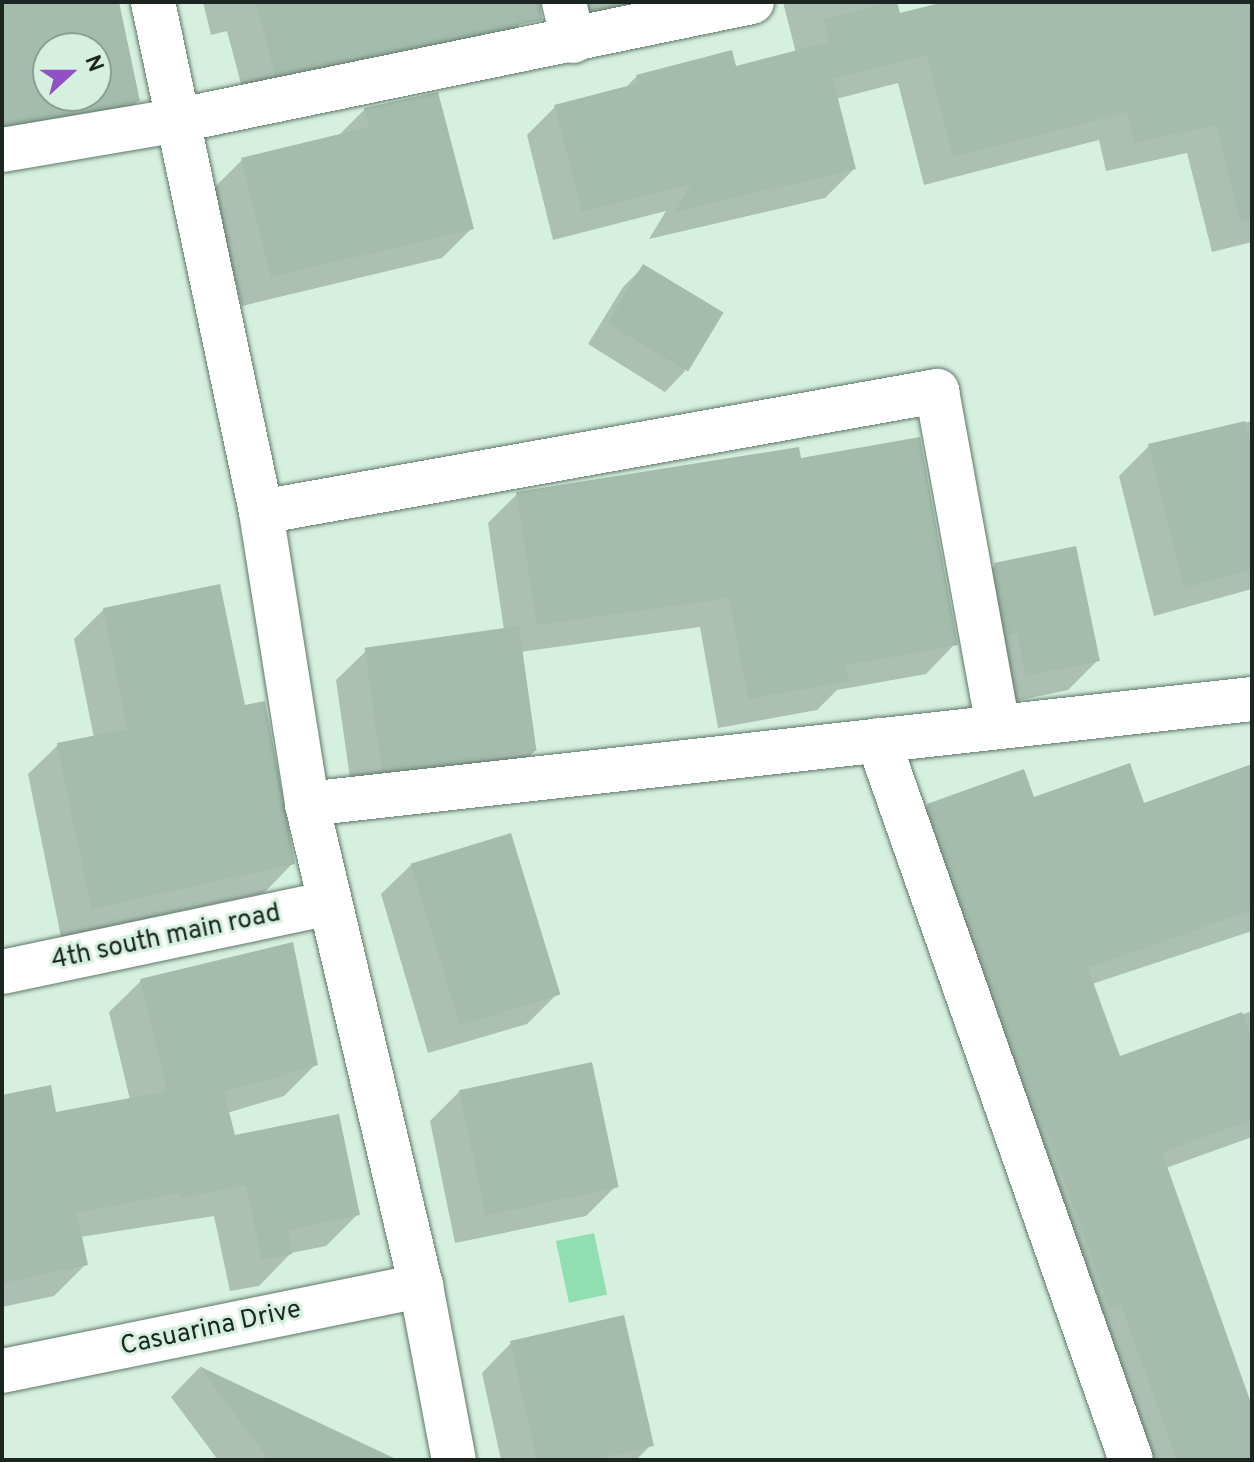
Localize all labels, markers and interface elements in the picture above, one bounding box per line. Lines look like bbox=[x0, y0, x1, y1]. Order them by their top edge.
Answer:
north arrow bbox=[32, 32, 112, 112]
text: N bbox=[78, 52, 108, 76]
street label: 4th south main road bbox=[49, 898, 283, 978]
street label: Casuarina Drive bbox=[118, 1295, 304, 1363]

